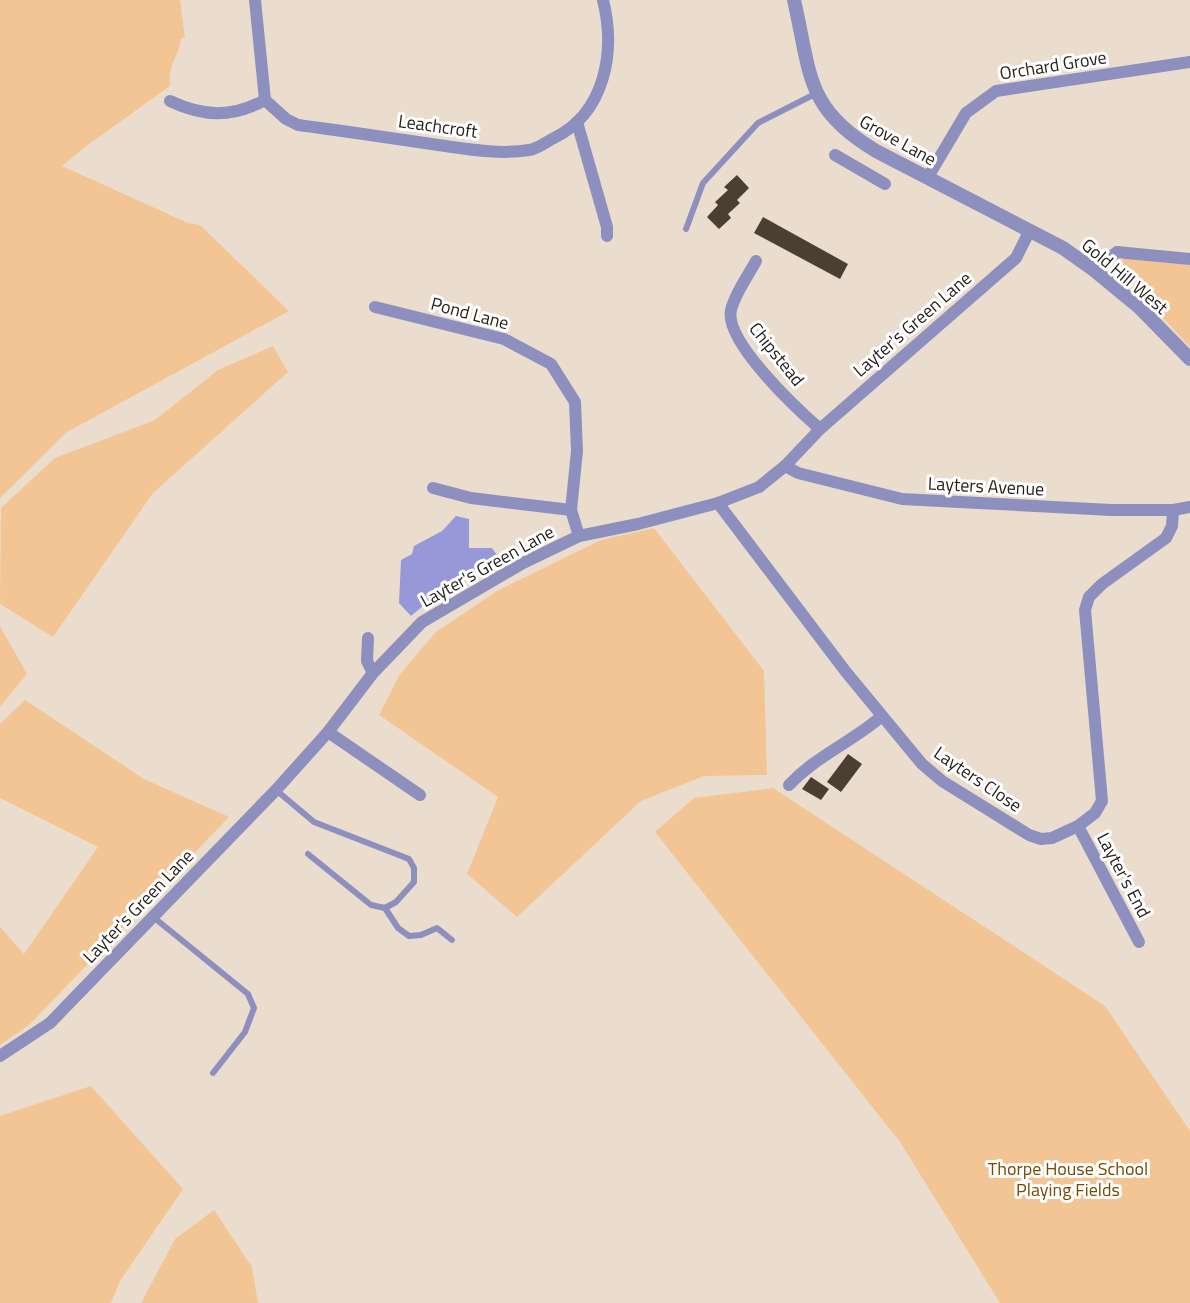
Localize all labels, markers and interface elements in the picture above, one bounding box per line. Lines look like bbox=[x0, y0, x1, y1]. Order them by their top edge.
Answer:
street label: Orchard Grove bbox=[998, 43, 1108, 87]
street label: Leachcroft bbox=[397, 107, 480, 145]
street label: Grove Lane bbox=[855, 108, 941, 172]
street label: Gold Hill West bbox=[1076, 232, 1175, 321]
street label: Layter's Green Lane bbox=[847, 265, 977, 383]
street label: Pond Lane bbox=[428, 290, 512, 336]
street label: Chipstead bbox=[743, 316, 811, 392]
street label: Layters Avenue bbox=[927, 469, 1045, 503]
street label: Layter's Green Lane bbox=[415, 518, 559, 614]
street label: Layters Close bbox=[929, 740, 1027, 818]
street label: Layter's End bbox=[1090, 828, 1158, 922]
street label: Layter's Green Lane bbox=[76, 843, 200, 969]
park label: Thorpe House School Playing Fields bbox=[988, 1155, 1148, 1203]

